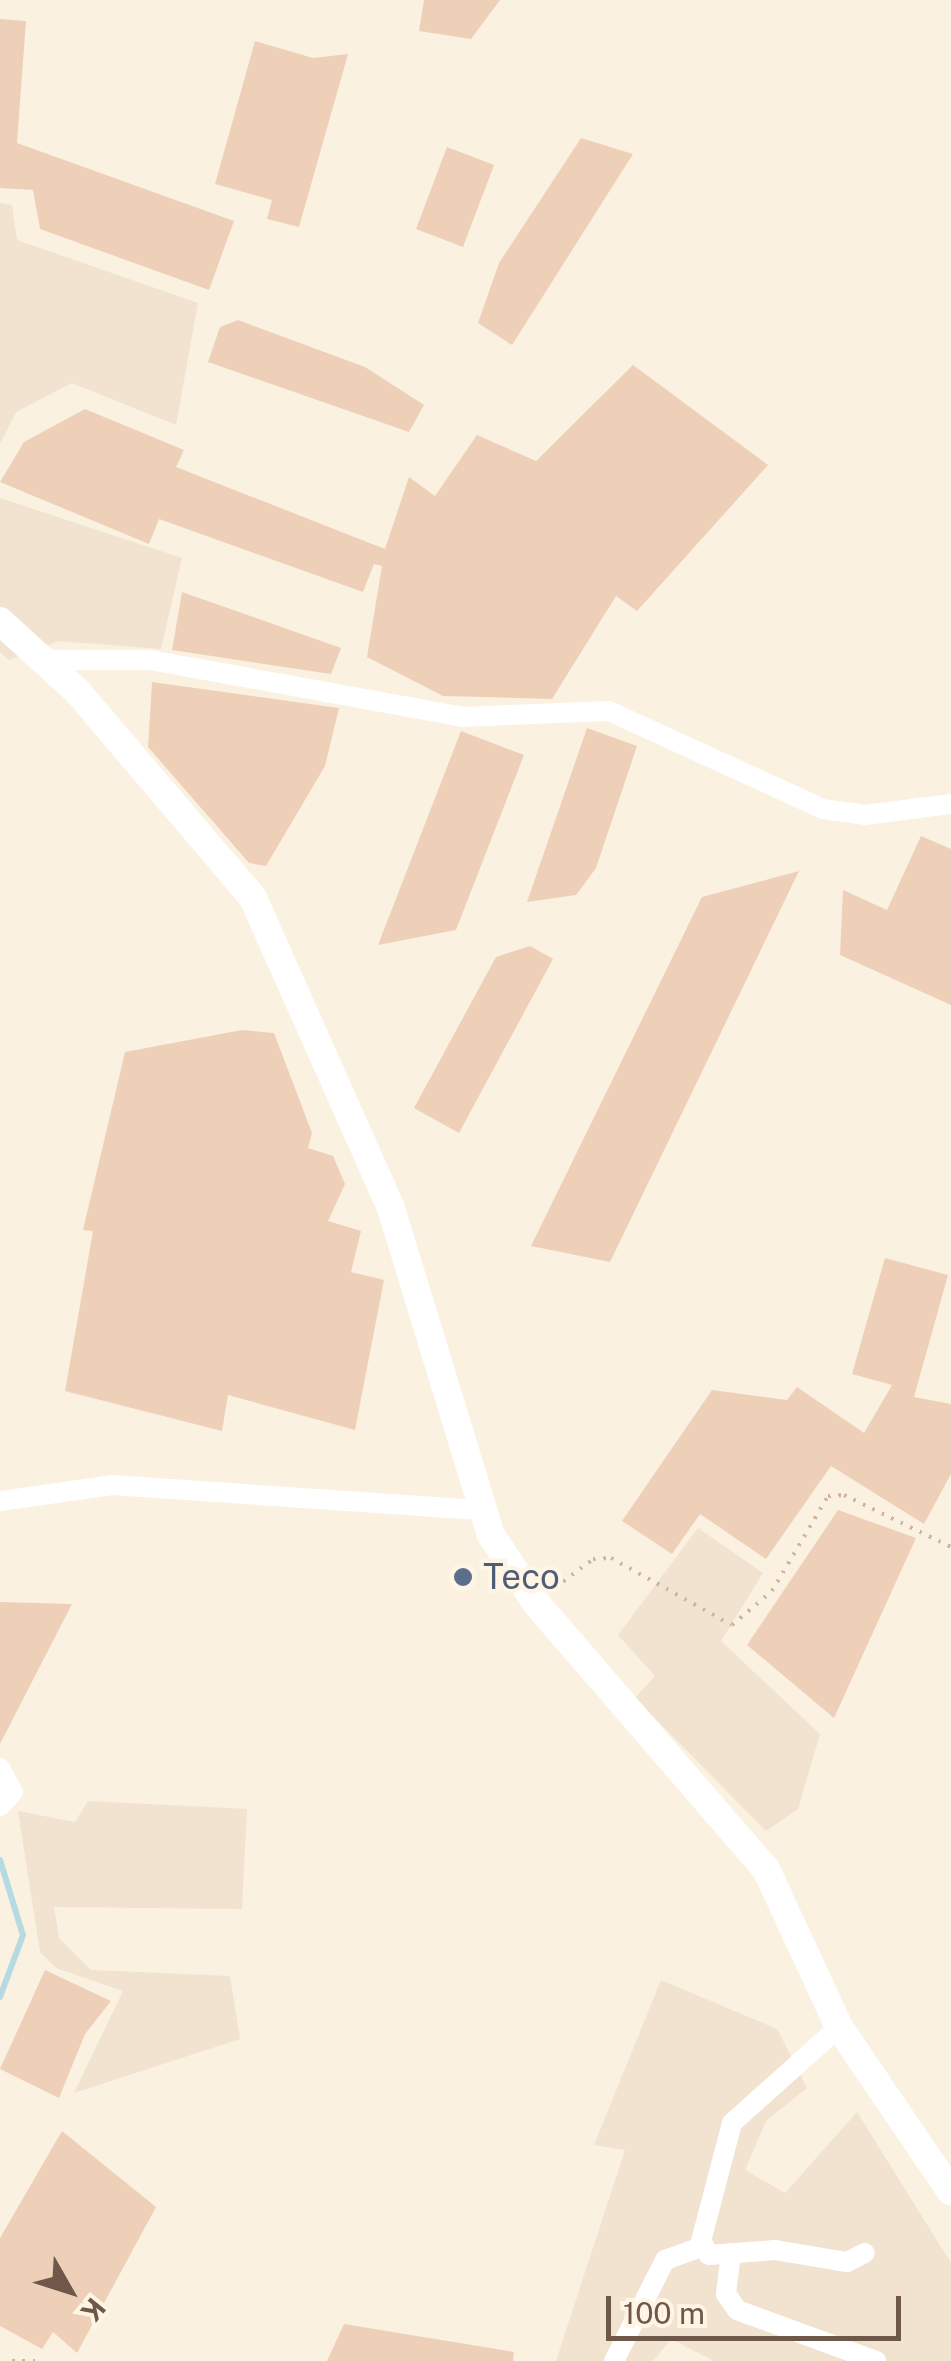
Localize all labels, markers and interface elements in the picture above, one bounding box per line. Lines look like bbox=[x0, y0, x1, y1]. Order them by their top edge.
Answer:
place label: Teco bbox=[483, 1556, 560, 1598]
marker: Teco bbox=[452, 1566, 474, 1588]
north arrow bbox=[20, 2241, 120, 2341]
scale bar bbox=[611, 2276, 906, 2338]
text: K bbox=[75, 2292, 113, 2328]
text: 100 m bbox=[623, 2295, 705, 2331]

